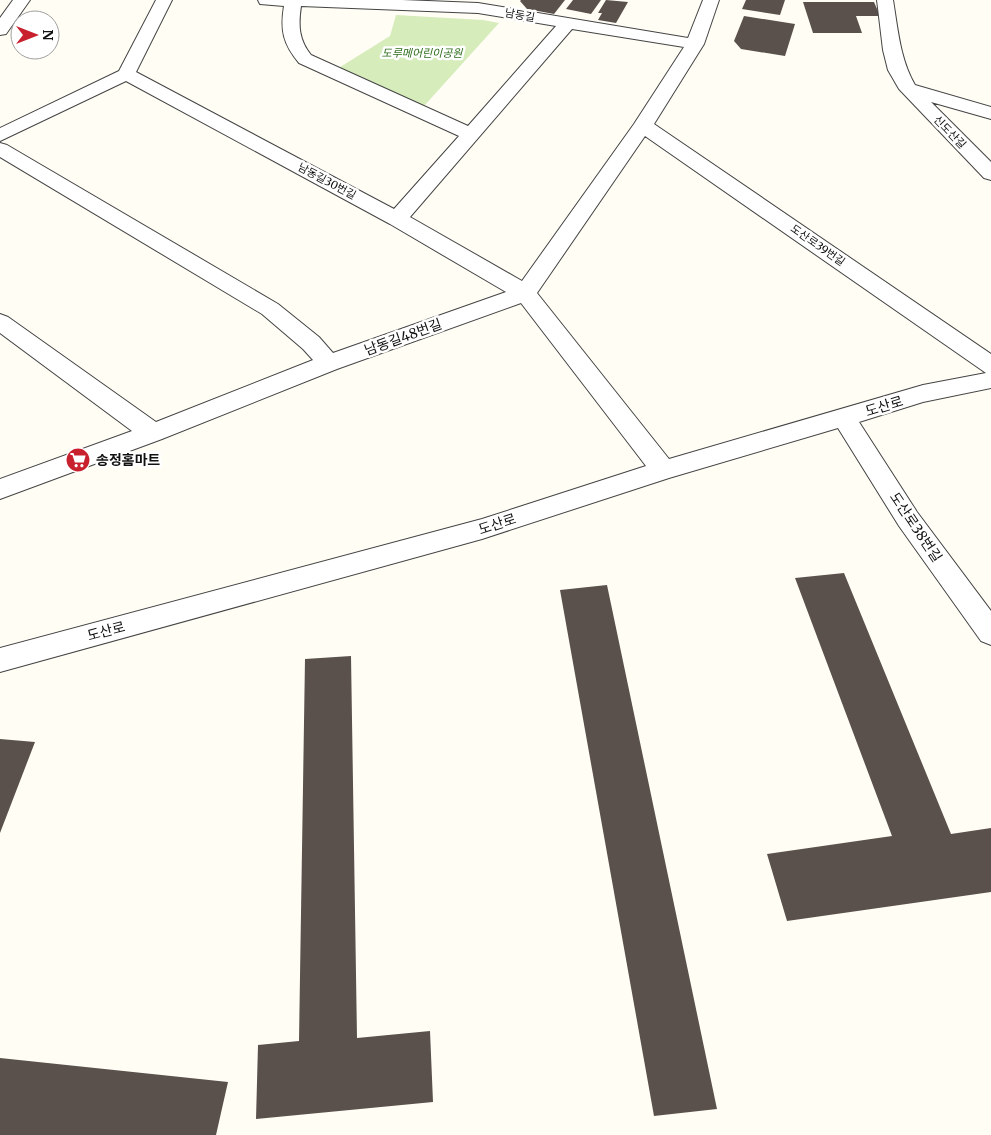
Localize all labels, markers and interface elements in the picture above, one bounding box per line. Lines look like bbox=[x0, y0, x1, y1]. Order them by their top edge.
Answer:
street label: 남동길 bbox=[504, 5, 536, 25]
north arrow bbox=[10, 10, 60, 60]
text: N bbox=[39, 29, 57, 41]
park label: 도루메어린이공원 bbox=[382, 46, 463, 60]
street label: 신도산길 bbox=[931, 113, 969, 151]
street label: 남동길30번길 bbox=[296, 160, 358, 202]
street label: 도산로39번길 bbox=[788, 221, 848, 269]
street label: 남동길48번길 bbox=[362, 315, 444, 359]
street label: 도산로 bbox=[863, 392, 905, 420]
supermarket icon: 송정홈마트 bbox=[65, 447, 91, 473]
place label: 송정홈마트 bbox=[96, 451, 161, 469]
street label: 도산로38번길 bbox=[886, 489, 946, 565]
street label: 도산로 bbox=[476, 509, 518, 539]
street label: 도산로 bbox=[85, 617, 127, 645]

